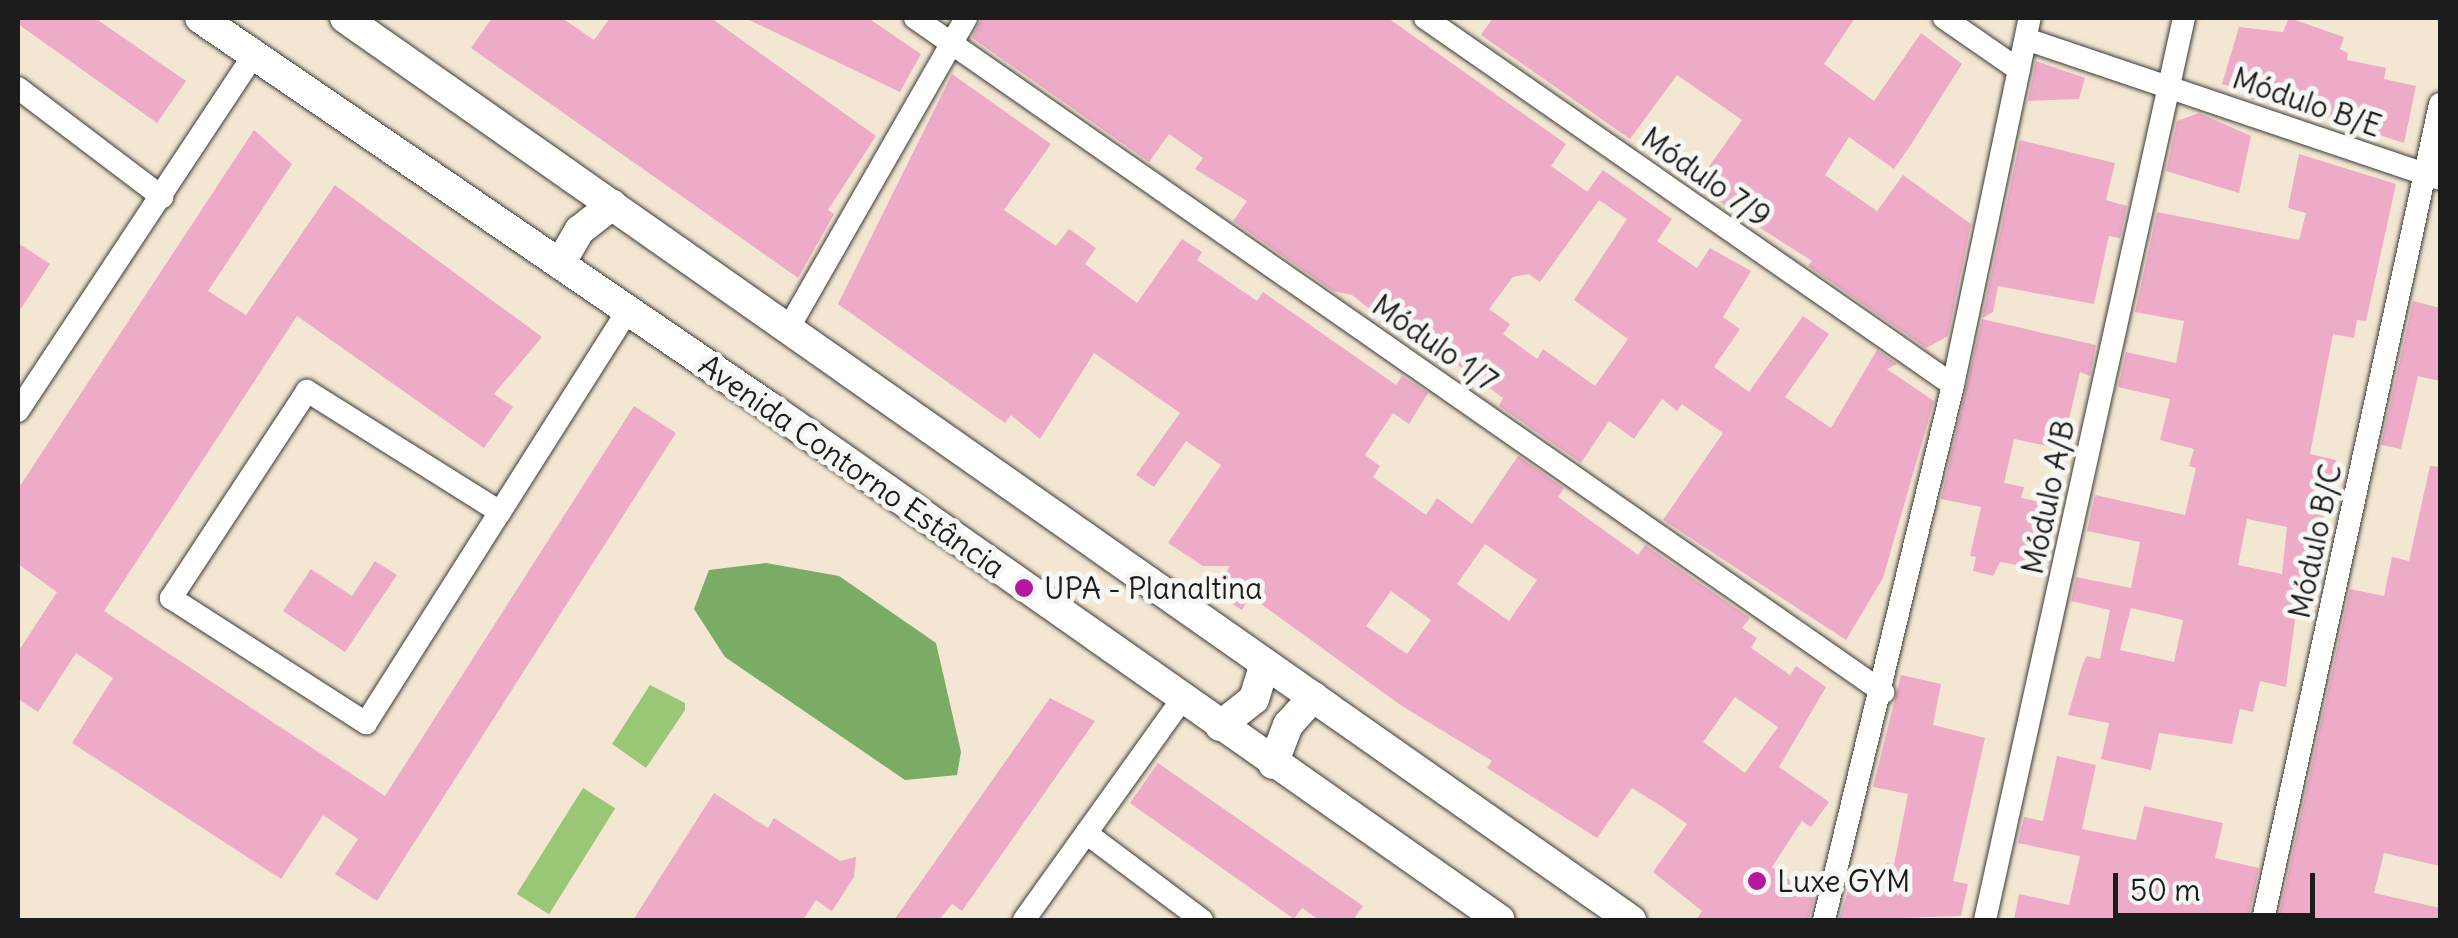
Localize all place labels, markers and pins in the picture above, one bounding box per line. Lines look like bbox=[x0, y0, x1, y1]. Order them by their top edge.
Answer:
place label: UPA - Planaltina bbox=[1044, 570, 1262, 606]
marker: UPA - Planaltina bbox=[1013, 577, 1035, 599]
place label: Luxe GYM bbox=[1777, 863, 1910, 899]
marker: Luxe GYM bbox=[1746, 870, 1768, 892]

